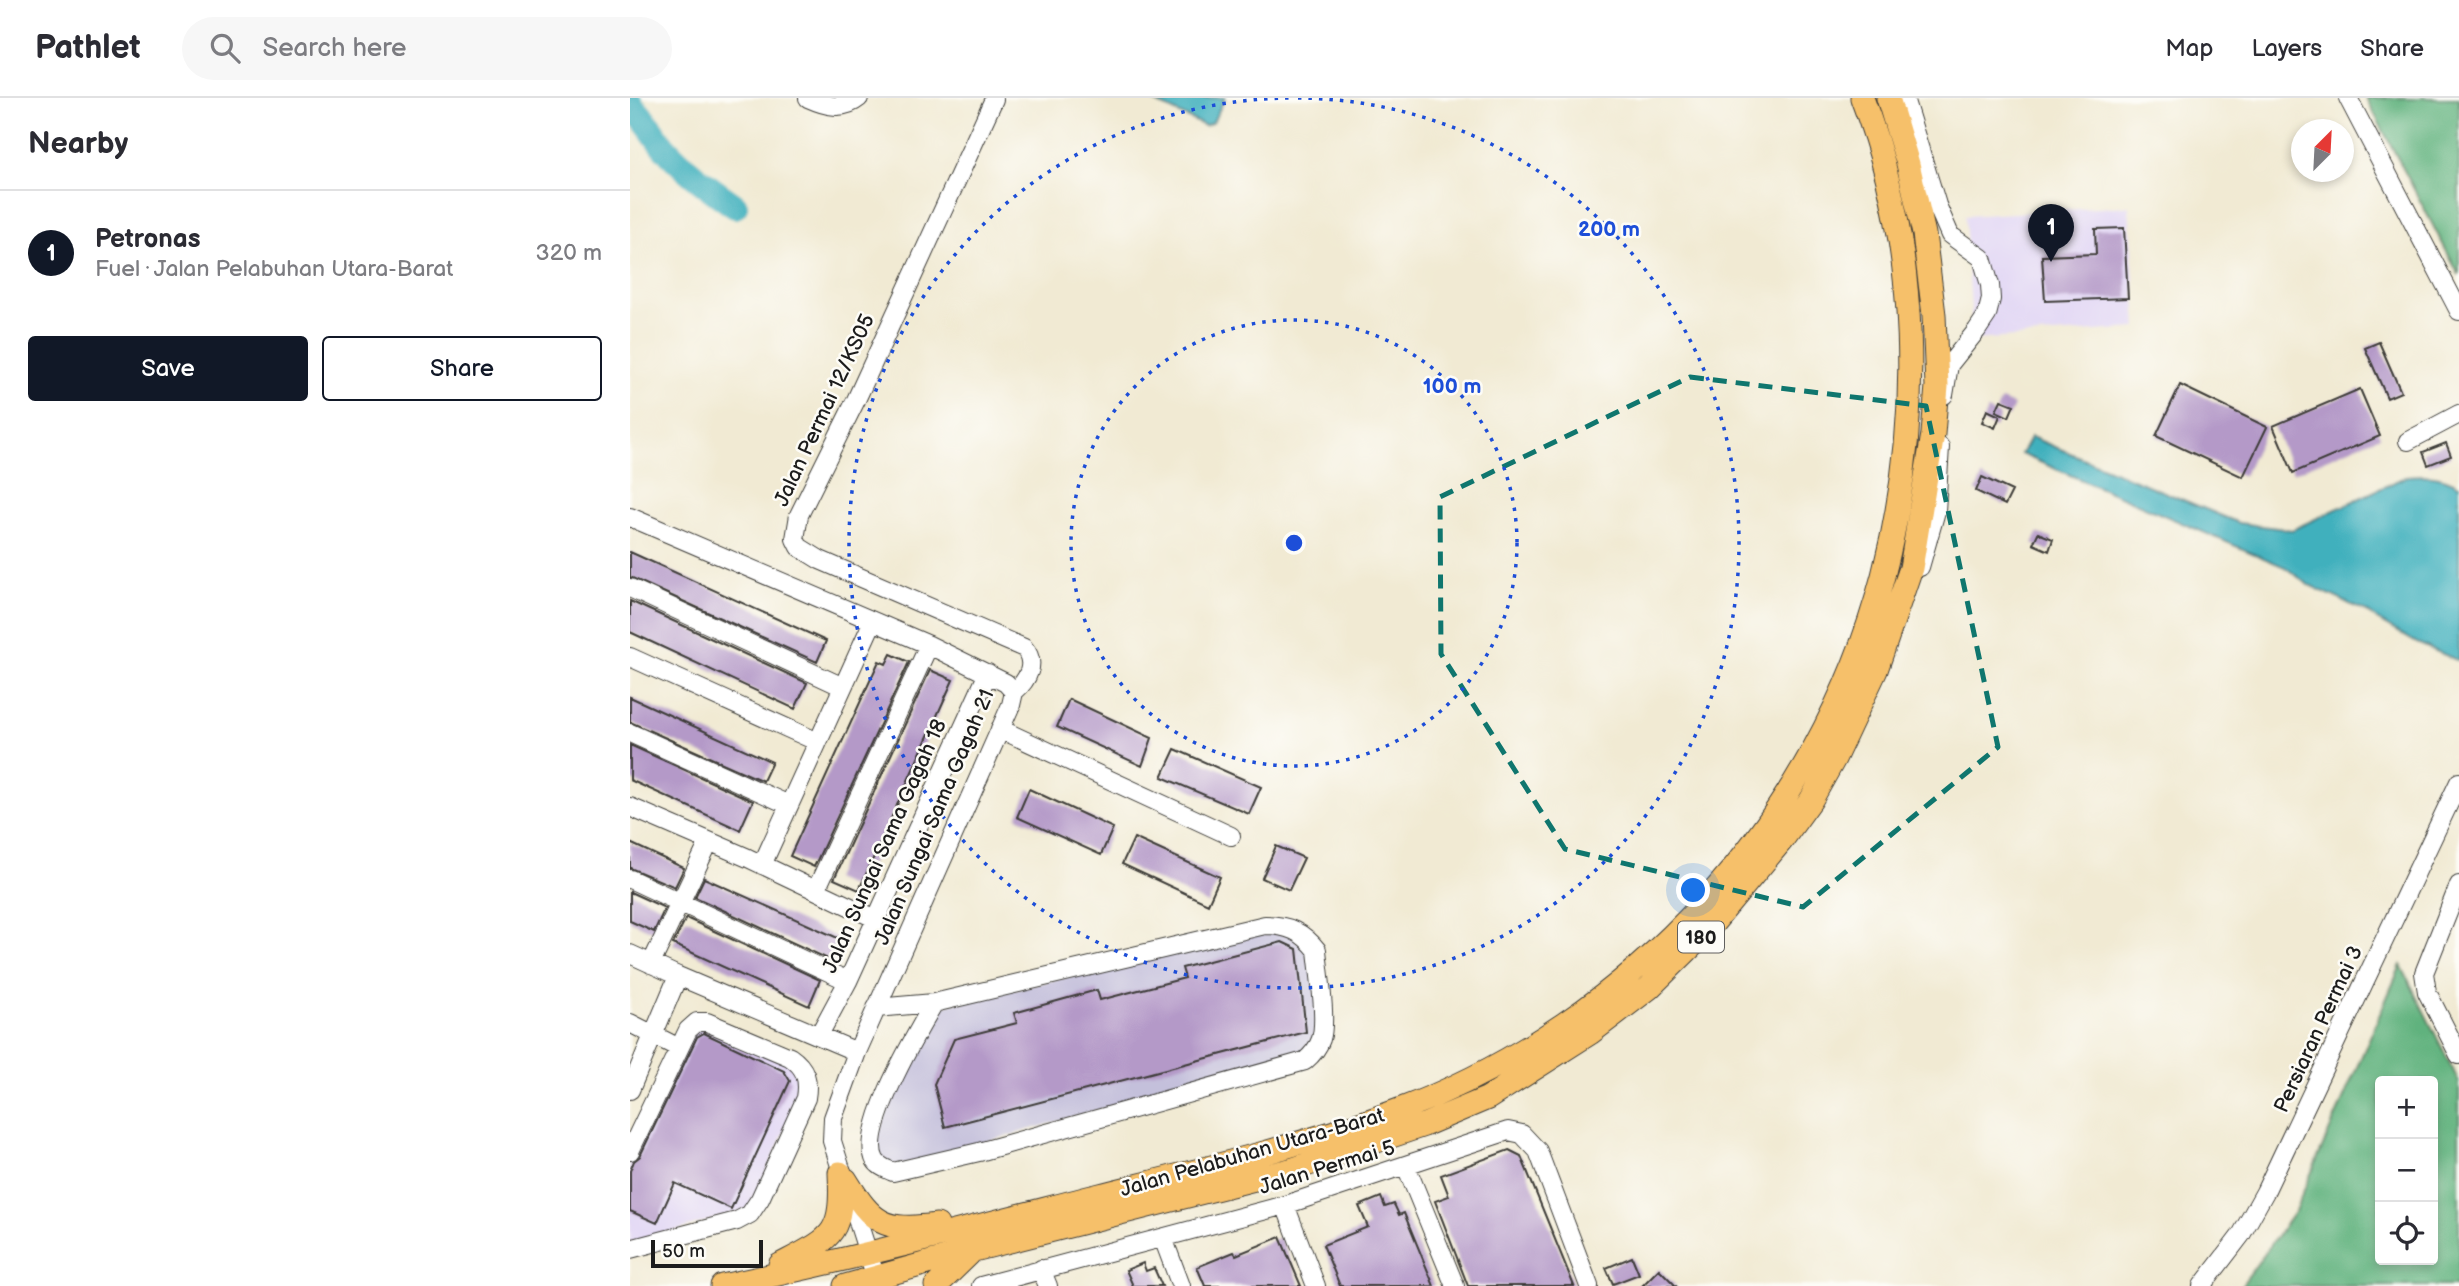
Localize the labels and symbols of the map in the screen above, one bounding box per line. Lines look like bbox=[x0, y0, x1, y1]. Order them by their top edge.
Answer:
north arrow bbox=[2291, 119, 2354, 182]
pin: 1 bbox=[2028, 204, 2074, 262]
text: 200 m bbox=[1578, 217, 1640, 242]
street label: Jalan Permai 12/KS05 bbox=[769, 310, 880, 510]
text: 100 m bbox=[1423, 374, 1481, 399]
centre of rings bbox=[1282, 531, 1306, 555]
street label: Jalan Sungai Sama Gagah 21 bbox=[869, 686, 1000, 949]
street label: Jalan Sungai Sama Gagah 18 bbox=[817, 715, 952, 977]
your location bbox=[1676, 873, 1710, 907]
road number: 180 bbox=[1678, 922, 1724, 952]
street label: Persiaran Permai 3 bbox=[2269, 942, 2368, 1117]
street label: Jalan Pelabuhan Utara-Barat bbox=[1117, 1103, 1388, 1202]
street label: Jalan Permai 5 bbox=[1256, 1135, 1398, 1200]
scale bar bbox=[651, 1237, 763, 1269]

